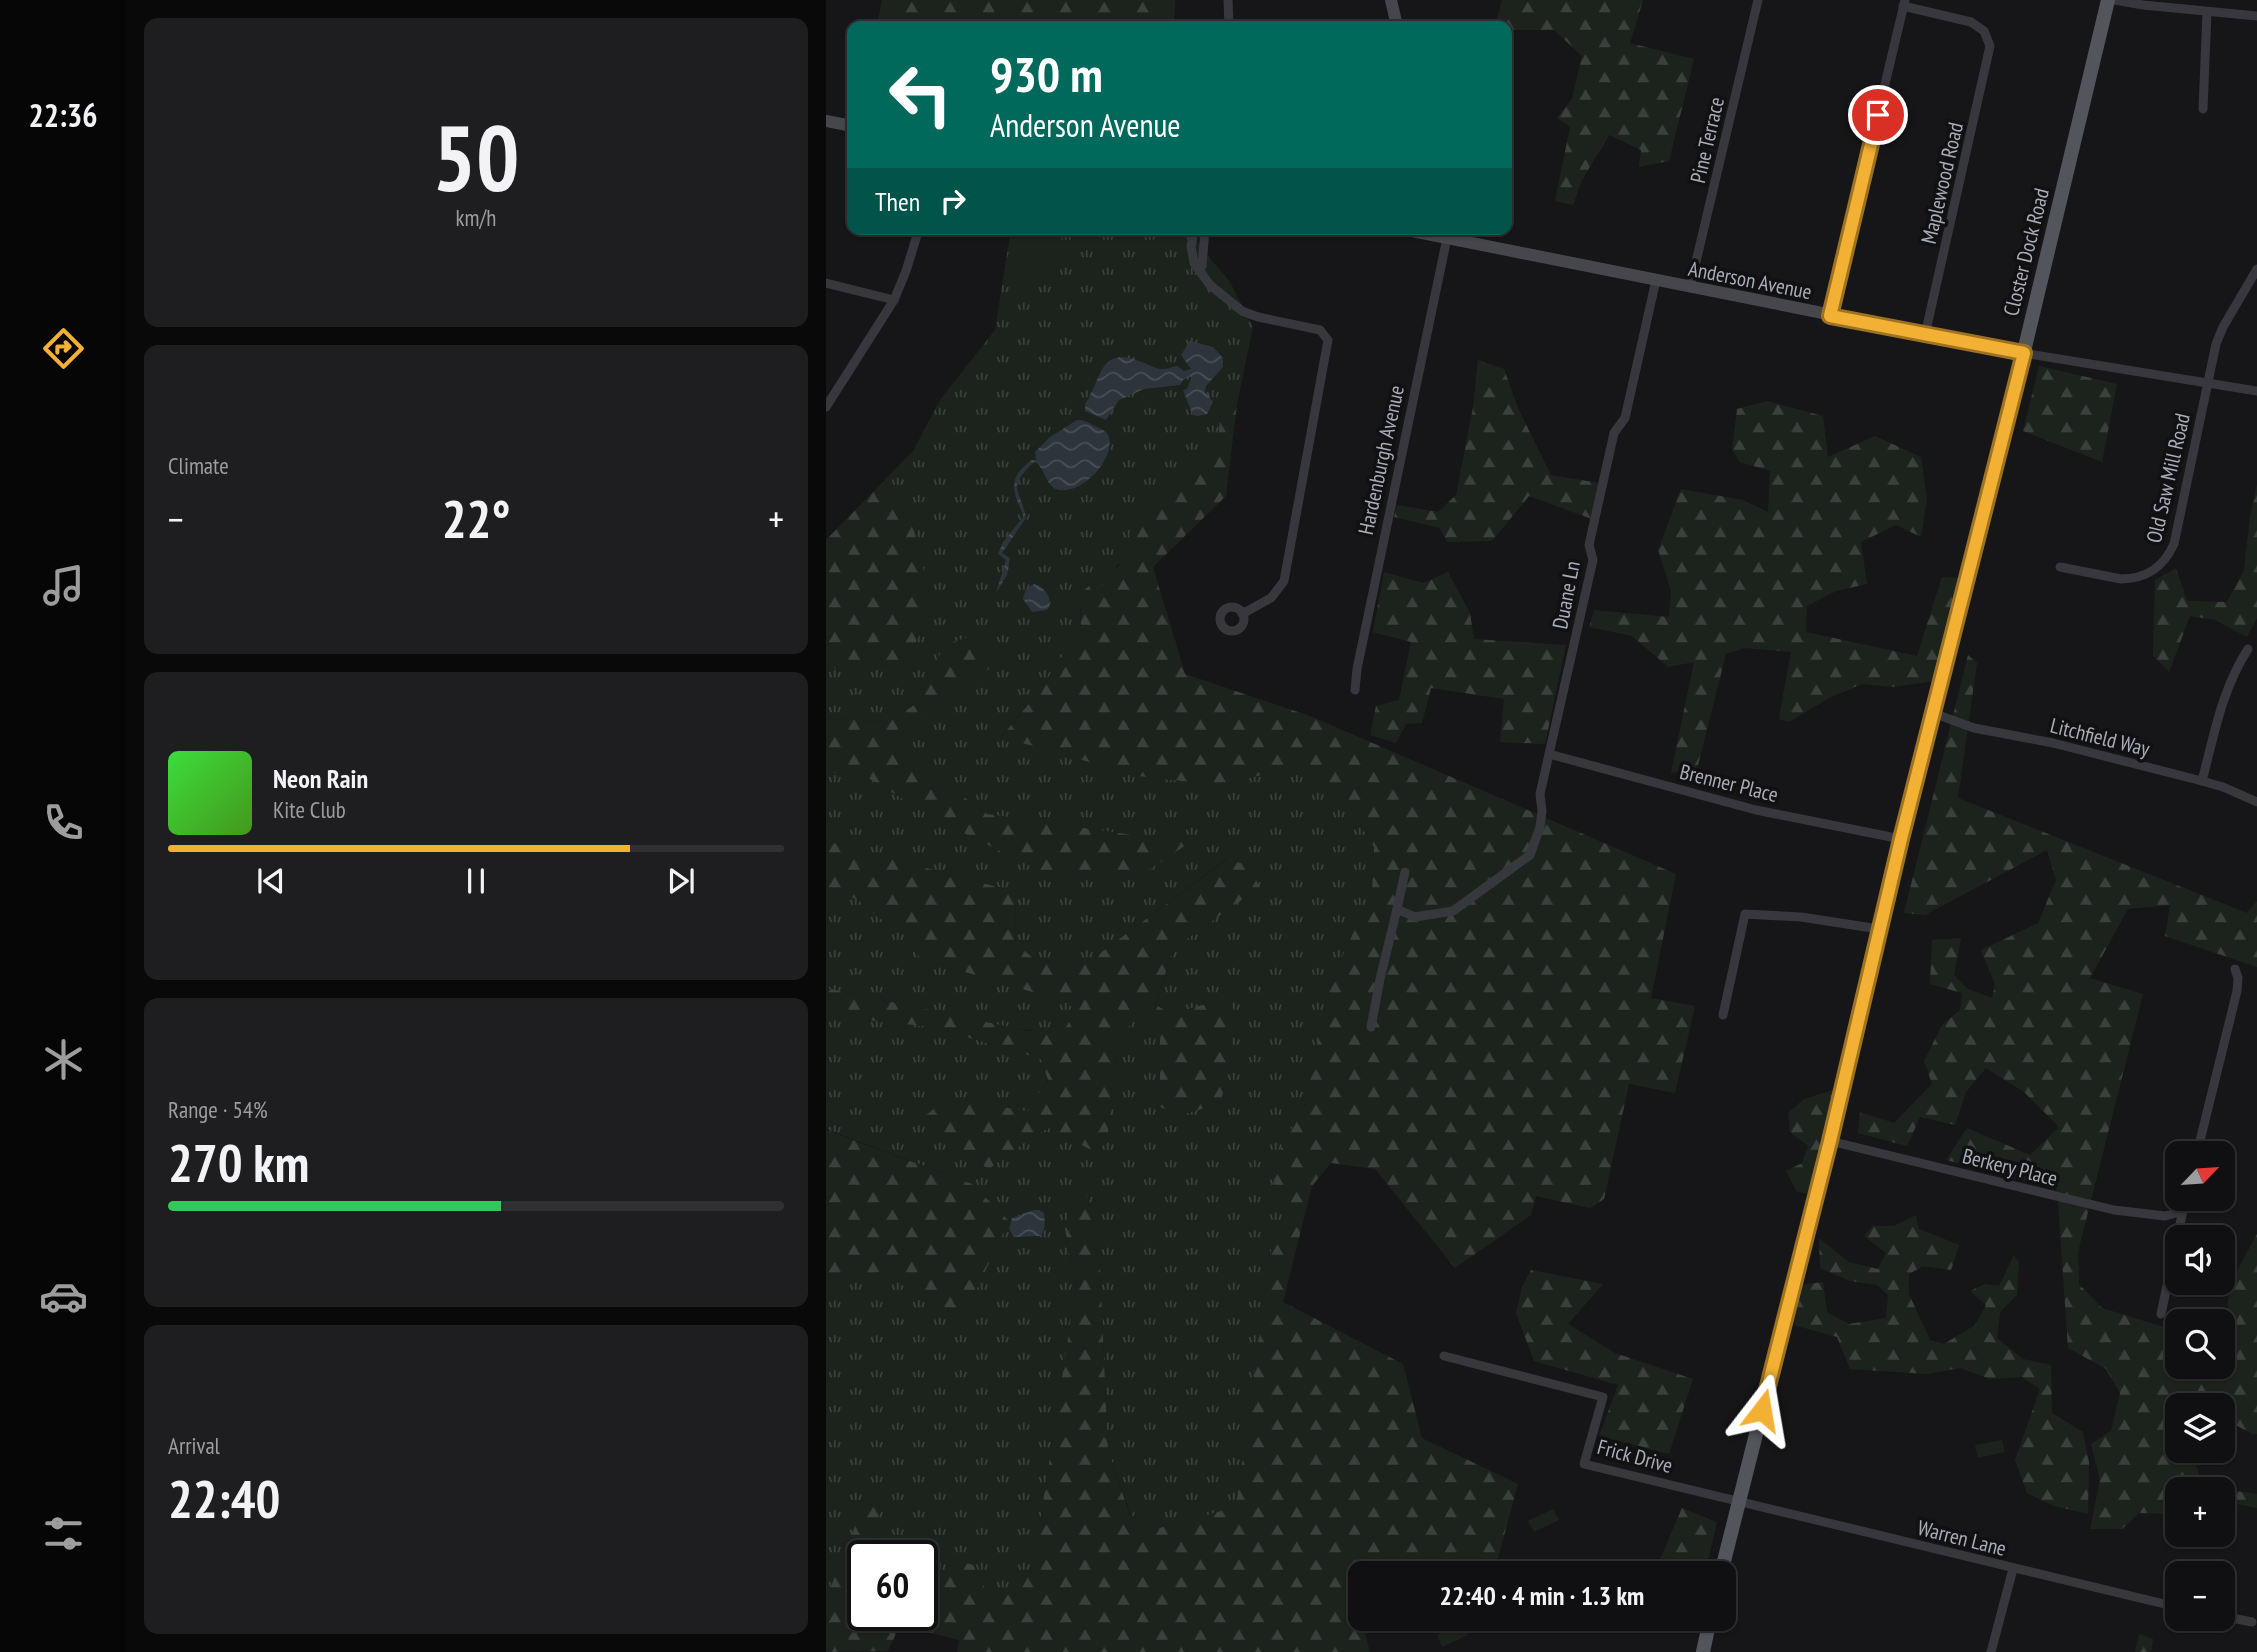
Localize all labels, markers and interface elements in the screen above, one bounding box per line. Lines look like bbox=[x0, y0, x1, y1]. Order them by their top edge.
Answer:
text: 930 m bbox=[990, 42, 1103, 106]
icon: left bbox=[875, 49, 966, 140]
pin bbox=[1848, 85, 1908, 145]
text: 22:36 bbox=[28, 94, 98, 136]
street label: Pine Terrace bbox=[1684, 94, 1730, 186]
icon: arrive bbox=[1859, 96, 1897, 134]
text: 50 bbox=[433, 98, 520, 216]
text: Anderson Avenue bbox=[990, 104, 1181, 146]
street label: Maplewood Road bbox=[1915, 120, 1969, 246]
icon: right bbox=[934, 182, 972, 220]
text: Then bbox=[875, 185, 920, 218]
street label: Closter Dock Road bbox=[1997, 185, 2055, 319]
text: km/h bbox=[456, 203, 496, 232]
street label: Anderson Avenue bbox=[1686, 255, 1814, 305]
icon: directions bbox=[39, 324, 88, 373]
street label: Hardenburgh Avenue bbox=[1352, 383, 1410, 537]
street label: Old Saw Mill Road bbox=[2140, 411, 2196, 545]
text: Climate bbox=[168, 451, 229, 480]
text: 22° bbox=[442, 485, 510, 552]
text: − bbox=[168, 494, 184, 543]
text: + bbox=[768, 494, 784, 543]
street label: Duane Ln bbox=[1546, 559, 1586, 631]
icon: music bbox=[39, 561, 88, 610]
street label: Litchfield Way bbox=[2048, 712, 2152, 762]
street label: Brenner Place bbox=[1677, 758, 1781, 808]
text: Neon Rain bbox=[273, 762, 368, 795]
text: Kite Club bbox=[273, 795, 346, 824]
icon: phone bbox=[39, 798, 88, 847]
icon: previous bbox=[252, 862, 290, 900]
icon: pause bbox=[457, 862, 495, 900]
icon: next bbox=[662, 862, 700, 900]
icon: climate bbox=[39, 1035, 88, 1084]
text: Range · 54% bbox=[168, 1095, 268, 1124]
text: 270 km bbox=[168, 1129, 309, 1196]
north arrow bbox=[2165, 1141, 2235, 1211]
map controls bbox=[2165, 1141, 2235, 1631]
street label: Berkery Place bbox=[1960, 1142, 2060, 1192]
button: sound bbox=[2165, 1225, 2235, 1295]
icon: car bbox=[39, 1272, 88, 1321]
button: search bbox=[2165, 1309, 2235, 1379]
position arrow bbox=[1725, 1373, 1799, 1447]
button: layers bbox=[2165, 1393, 2235, 1463]
text: Arrival bbox=[168, 1431, 220, 1460]
street label: Frick Drive bbox=[1594, 1433, 1676, 1479]
text: 22:40 bbox=[168, 1465, 280, 1532]
button: + bbox=[2165, 1477, 2235, 1547]
icon: filters bbox=[39, 1509, 88, 1558]
street label: Warren Lane bbox=[1915, 1514, 2009, 1562]
speed limit sign: 60 bbox=[847, 1540, 938, 1631]
button: − bbox=[2165, 1561, 2235, 1631]
text: 22:40 · 4 min · 1.3 km bbox=[1440, 1579, 1644, 1612]

